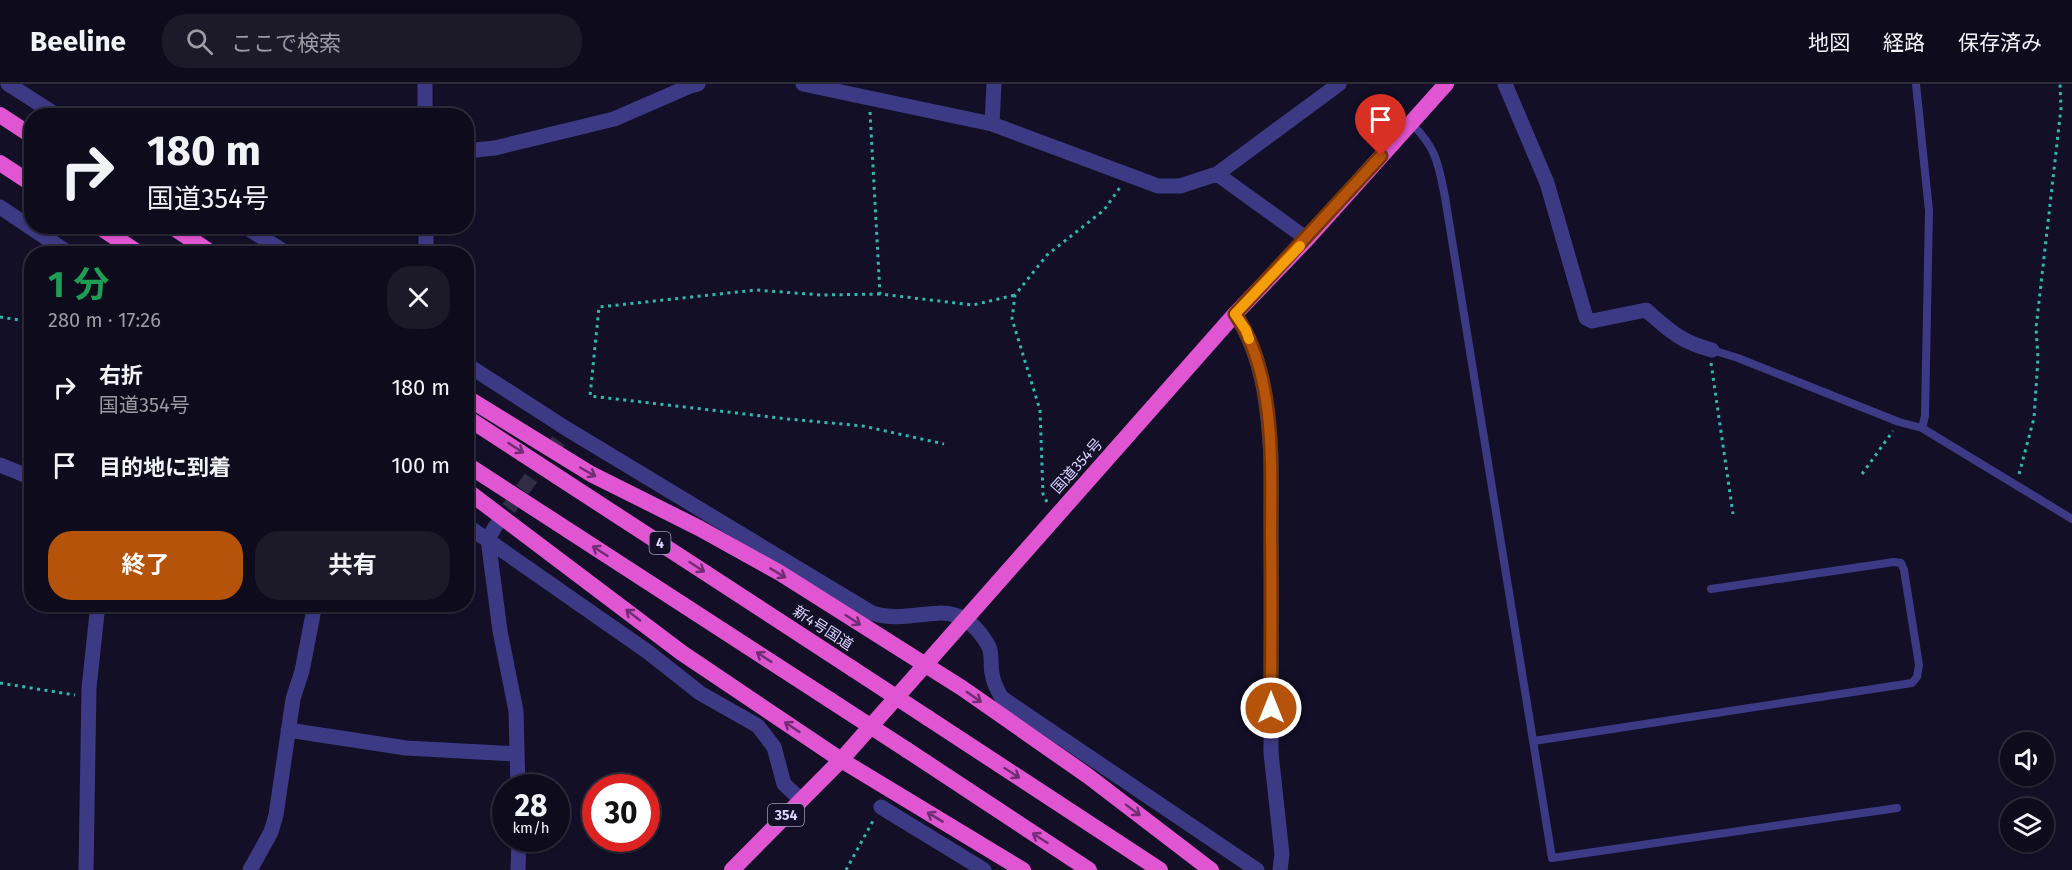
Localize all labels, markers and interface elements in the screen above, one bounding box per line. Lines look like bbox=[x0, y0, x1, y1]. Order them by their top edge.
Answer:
search box bbox=[162, 14, 582, 68]
text: Beeline bbox=[30, 25, 126, 58]
icon: search bbox=[183, 25, 216, 58]
text: ここで検索 bbox=[231, 30, 341, 57]
text: 地図 bbox=[1808, 30, 1850, 56]
text: 経路 bbox=[1883, 30, 1925, 56]
text: 保存済み bbox=[1958, 30, 2042, 56]
pin bbox=[1355, 94, 1406, 156]
icon: arrive bbox=[1364, 103, 1397, 136]
text: 180 m bbox=[147, 126, 261, 176]
icon: right bbox=[48, 132, 126, 210]
text: 国道354号 bbox=[147, 183, 269, 215]
text: 1 分 bbox=[48, 263, 109, 307]
button: close bbox=[387, 266, 450, 329]
text: 280 m · 17:26 bbox=[48, 308, 161, 332]
text: 右折 bbox=[99, 362, 143, 389]
icon: right bbox=[48, 371, 81, 404]
text: 180 m bbox=[391, 374, 450, 401]
text: 国道354号 bbox=[99, 393, 190, 417]
street label: 国道354号 bbox=[1048, 435, 1106, 497]
one-way arrow bbox=[507, 443, 524, 455]
icon: arrive bbox=[48, 449, 81, 482]
text: 100 m bbox=[391, 452, 450, 479]
text: 目的地に到着 bbox=[99, 454, 231, 481]
one-way arrow bbox=[579, 466, 596, 478]
button: 終了 bbox=[48, 531, 243, 600]
button: 共有 bbox=[255, 531, 450, 600]
road number: 4 bbox=[650, 532, 670, 554]
one-way arrow bbox=[592, 544, 609, 556]
one-way arrow bbox=[688, 560, 705, 573]
one-way arrow bbox=[769, 567, 786, 579]
street label: 新4号国道 bbox=[790, 602, 856, 654]
one-way arrow bbox=[625, 608, 641, 621]
one-way arrow bbox=[844, 614, 860, 626]
one-way arrow bbox=[756, 650, 773, 662]
position arrow bbox=[1239, 676, 1303, 740]
one-way arrow bbox=[966, 691, 982, 703]
one-way arrow bbox=[784, 721, 801, 733]
map controls bbox=[2000, 732, 2054, 852]
button: sound bbox=[2000, 732, 2054, 786]
one-way arrow bbox=[1003, 766, 1020, 779]
speed limit sign: 30 bbox=[582, 774, 660, 852]
text: 28 bbox=[515, 788, 547, 824]
button: layers bbox=[2000, 798, 2054, 852]
road number: 354 bbox=[768, 804, 804, 826]
one-way arrow bbox=[1125, 804, 1141, 817]
one-way arrow bbox=[927, 811, 944, 823]
text: km/h bbox=[512, 819, 550, 837]
one-way arrow bbox=[1032, 832, 1049, 844]

